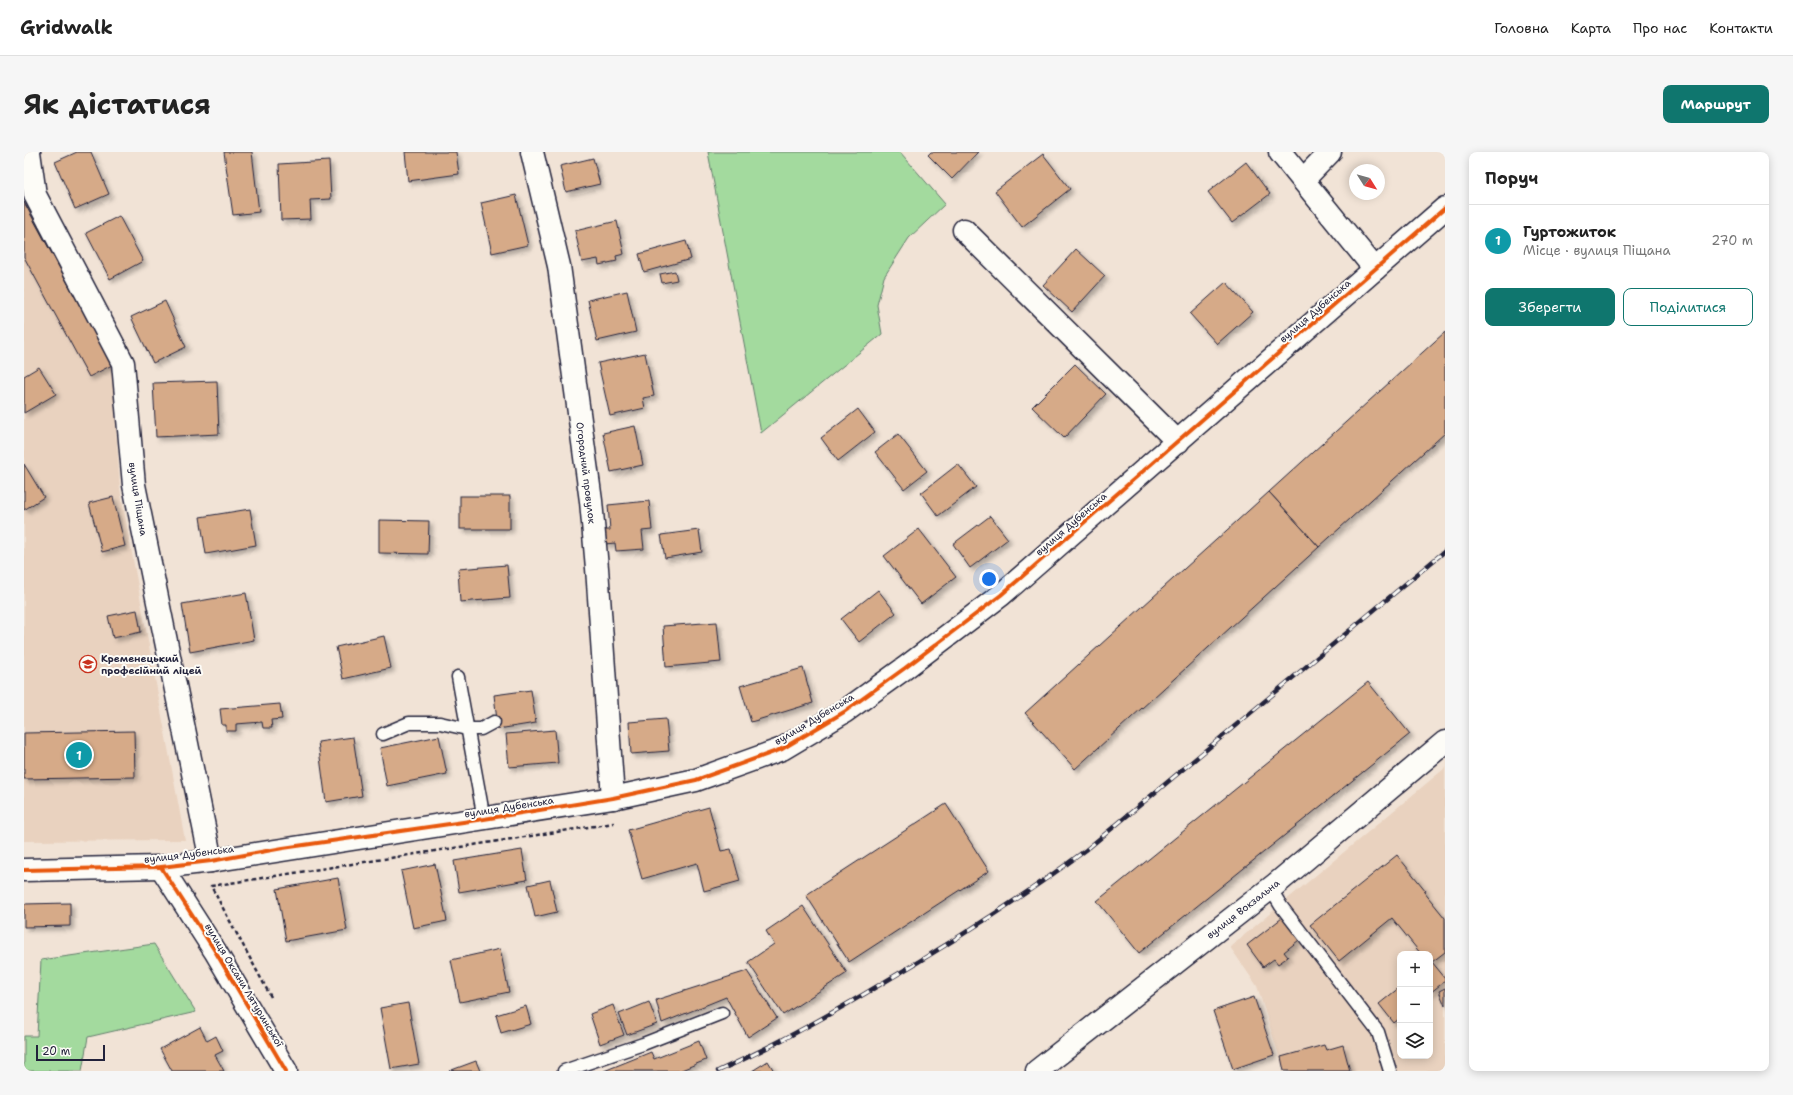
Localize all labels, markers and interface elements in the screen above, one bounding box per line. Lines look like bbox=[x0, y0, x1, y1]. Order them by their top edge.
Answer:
text: Gridwalk bbox=[20, 15, 113, 40]
text: Головна bbox=[1494, 19, 1549, 37]
text: Карта bbox=[1571, 19, 1611, 37]
text: Про нас bbox=[1633, 19, 1687, 37]
text: Контакти bbox=[1709, 19, 1773, 37]
text: Як дістатися bbox=[24, 85, 211, 123]
button: Маршрут bbox=[1663, 85, 1769, 123]
north arrow bbox=[1349, 164, 1385, 200]
text: Поруч bbox=[1485, 167, 1538, 189]
text: Гуртожиток bbox=[1523, 222, 1616, 242]
text: 1 bbox=[1495, 232, 1501, 249]
text: 270 m bbox=[1711, 232, 1753, 249]
text: Місце · вулиця Піщана bbox=[1523, 242, 1671, 259]
street label: вулиця Дубенська bbox=[1277, 276, 1354, 346]
button: Зберегти bbox=[1485, 288, 1615, 326]
button: Поділитися bbox=[1623, 288, 1753, 326]
street label: Огородний провулок bbox=[573, 421, 599, 525]
street label: вулиця Піщана bbox=[126, 461, 150, 538]
street label: вулиця Дубенська bbox=[1033, 489, 1110, 559]
your location bbox=[979, 569, 999, 589]
place label: Кременецький професійний ліцей bbox=[101, 652, 202, 677]
school or university icon: Кременецький професійний ліцей bbox=[78, 654, 98, 674]
street label: вулиця Дубенська bbox=[772, 690, 857, 748]
pin: 1 bbox=[66, 740, 92, 770]
street label: вулиця Дубенська bbox=[463, 793, 555, 820]
street label: вулиця Дубенська bbox=[143, 842, 235, 866]
street label: вулиця Вокзальна bbox=[1204, 876, 1283, 942]
street label: вулиця Оксани Лятуринської bbox=[202, 921, 287, 1050]
map controls bbox=[1397, 951, 1433, 1059]
button: + bbox=[1397, 951, 1433, 987]
button: − bbox=[1397, 987, 1433, 1023]
button: layers bbox=[1397, 1023, 1433, 1059]
scale bar bbox=[36, 1043, 105, 1062]
text: 20 m bbox=[42, 1044, 70, 1059]

